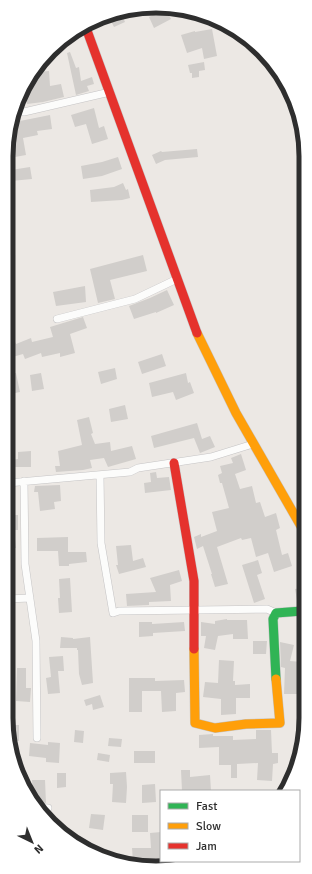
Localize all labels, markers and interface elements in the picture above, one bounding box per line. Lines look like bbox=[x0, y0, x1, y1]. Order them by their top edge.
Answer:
legend bbox=[160, 790, 300, 862]
text: Fast bbox=[196, 799, 217, 814]
text: Slow bbox=[196, 819, 221, 834]
north arrow bbox=[12, 822, 52, 862]
text: Jam bbox=[196, 839, 217, 854]
text: N bbox=[31, 842, 46, 856]

